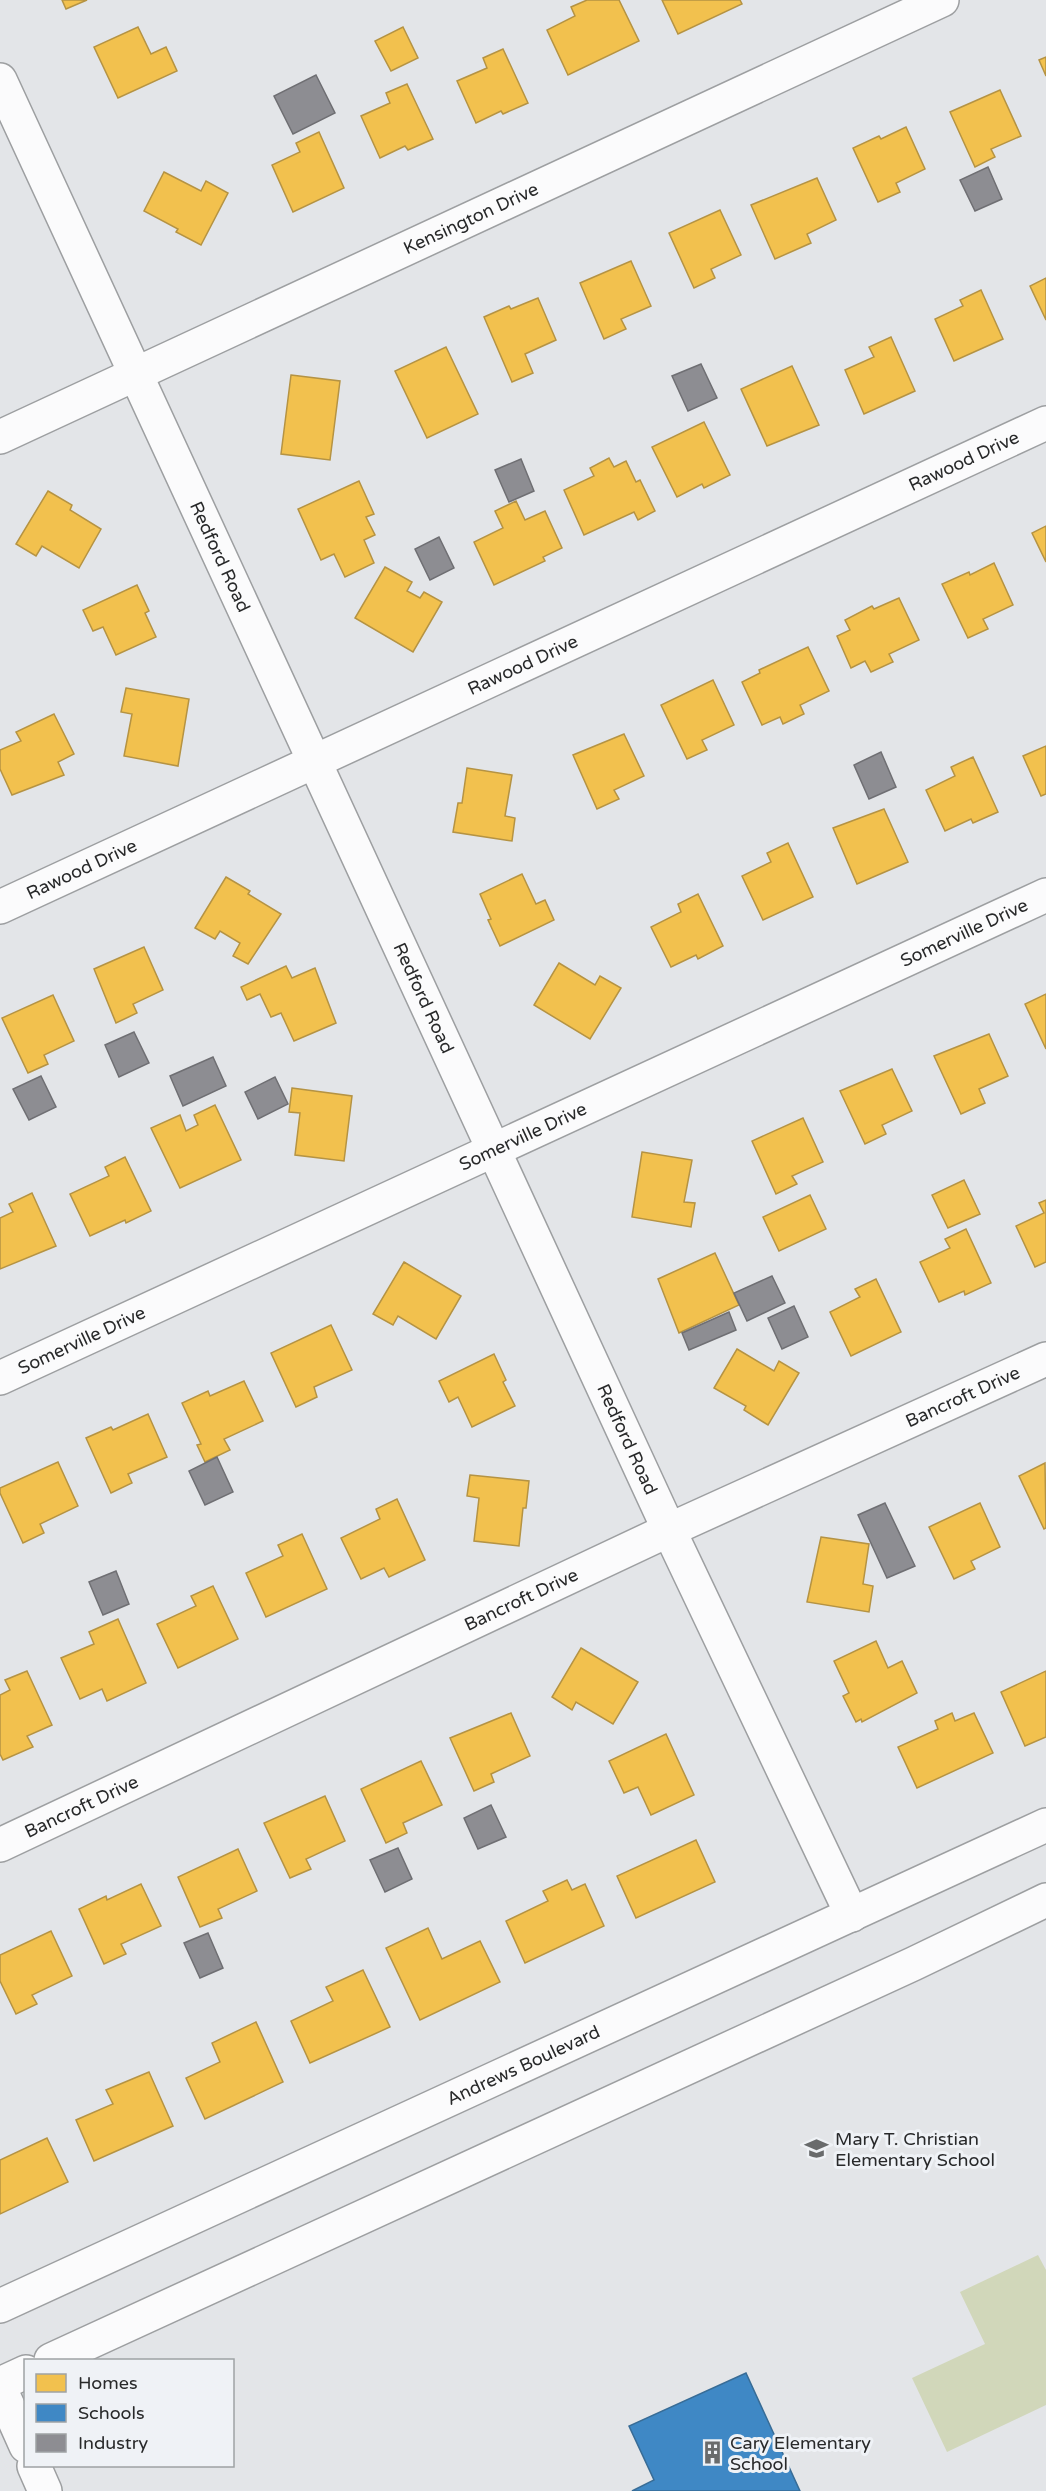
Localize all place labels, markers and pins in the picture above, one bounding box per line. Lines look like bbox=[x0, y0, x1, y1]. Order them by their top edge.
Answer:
place label: Mary T. Christian Elementary School bbox=[835, 2128, 995, 2171]
school or university icon: Mary T. Christian Elementary School bbox=[804, 2136, 830, 2162]
place label: Cary Elementary School bbox=[730, 2432, 871, 2475]
building icon: Cary Elementary School bbox=[699, 2440, 725, 2466]

